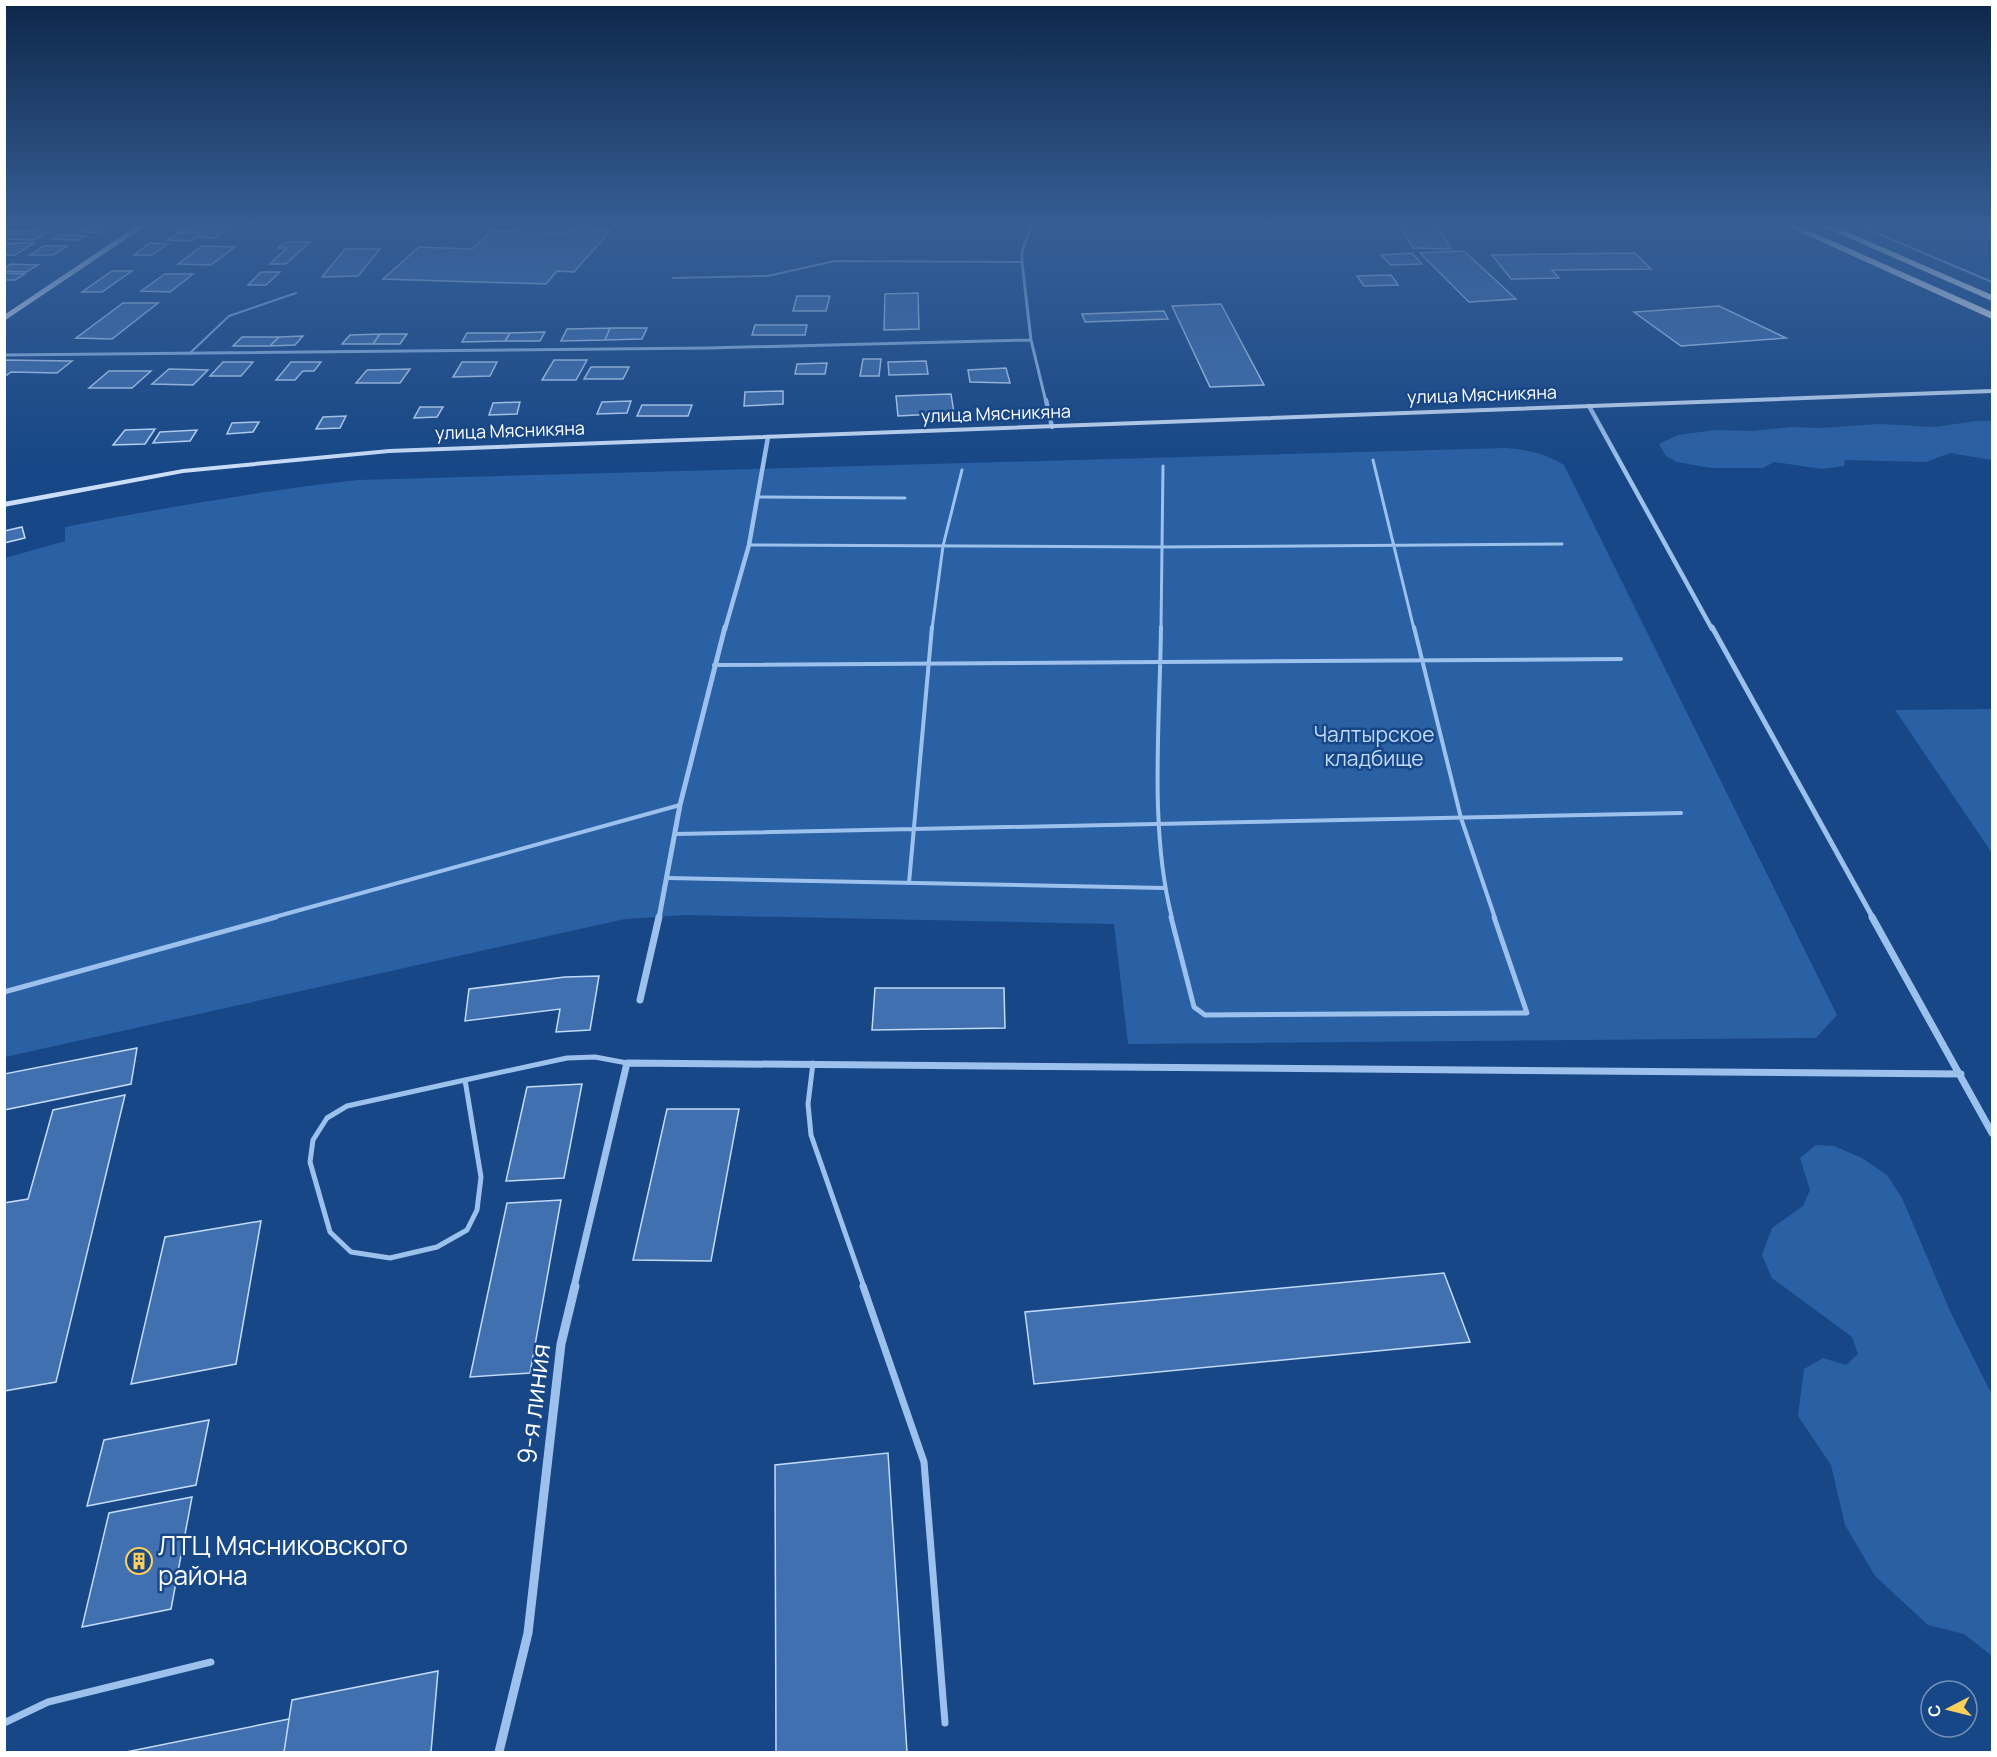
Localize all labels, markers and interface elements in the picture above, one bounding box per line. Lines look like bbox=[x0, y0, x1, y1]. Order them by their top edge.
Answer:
street label: улица Мясникяна bbox=[1407, 379, 1557, 409]
street label: улица Мясникяна bbox=[921, 398, 1071, 428]
street label: улица Мясникяна bbox=[435, 415, 585, 445]
park label: Чалтырское кладбище bbox=[1314, 720, 1435, 772]
street label: 9-я линия bbox=[508, 1342, 558, 1466]
place label: ЛТЦ Мясниковского района bbox=[158, 1527, 408, 1593]
building icon: ЛТЦ Мясниковского района bbox=[124, 1546, 154, 1576]
north arrow bbox=[1919, 1679, 1979, 1739]
text: С bbox=[1922, 1703, 1946, 1718]

